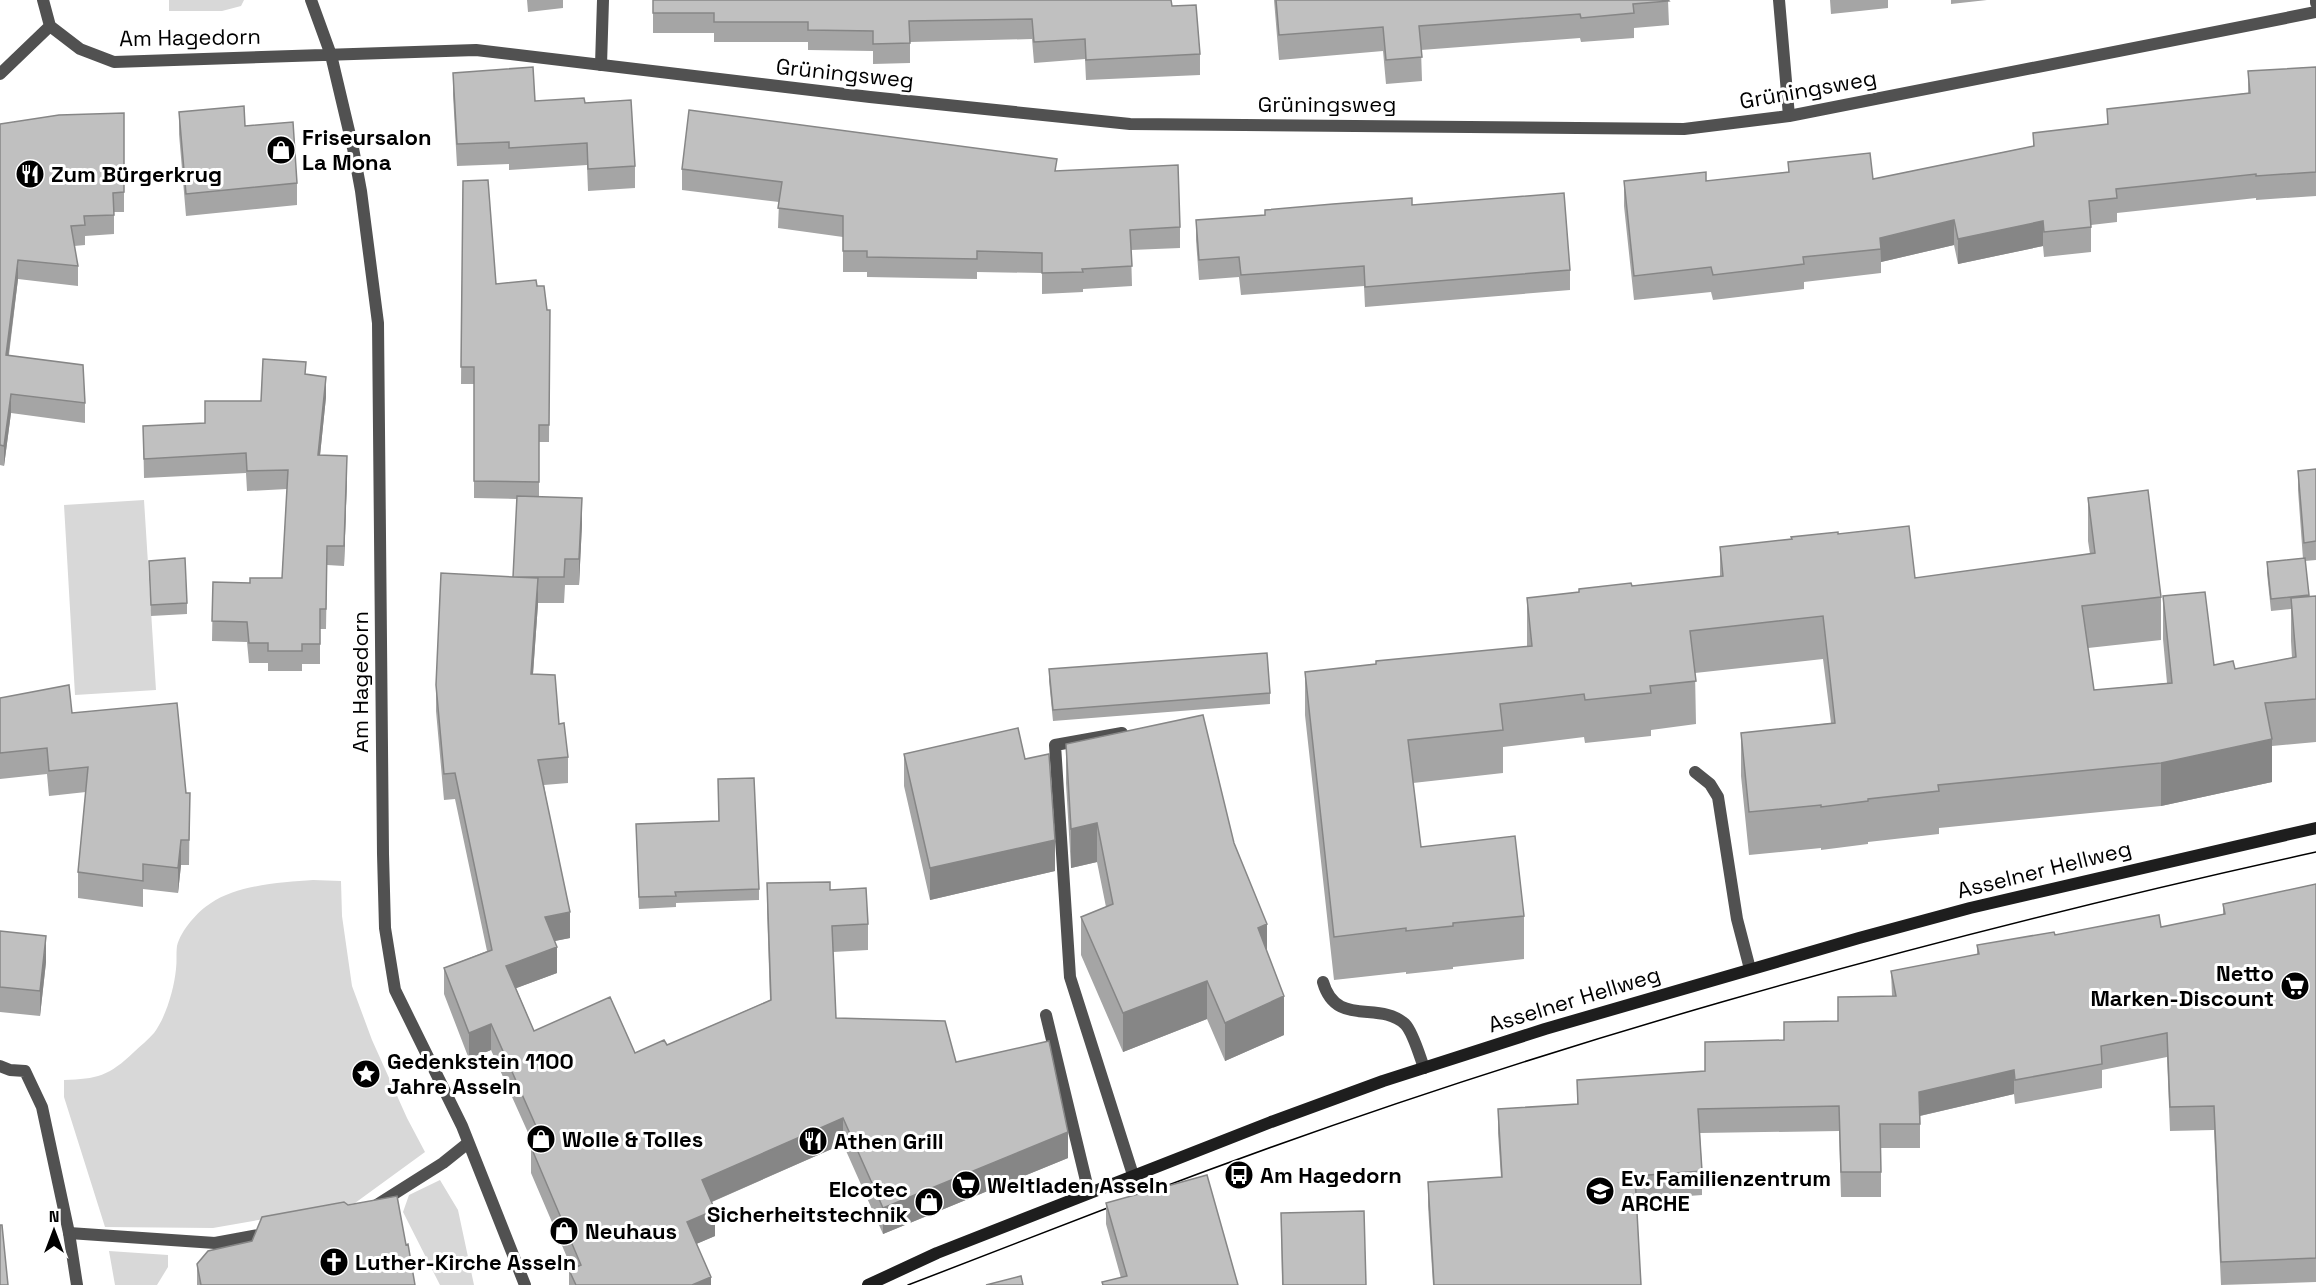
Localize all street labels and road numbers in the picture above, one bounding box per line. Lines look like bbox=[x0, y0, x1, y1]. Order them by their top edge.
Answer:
street label: Am Hagedorn bbox=[119, 22, 261, 52]
street label: Grüningsweg bbox=[775, 52, 915, 94]
street label: Grüningsweg bbox=[1737, 63, 1879, 115]
street label: Grüningsweg bbox=[1258, 90, 1396, 118]
street label: Am Hagedorn bbox=[346, 611, 374, 753]
street label: Asselner Hellweg bbox=[1954, 834, 2134, 904]
street label: Asselner Hellweg bbox=[1484, 959, 1664, 1039]

